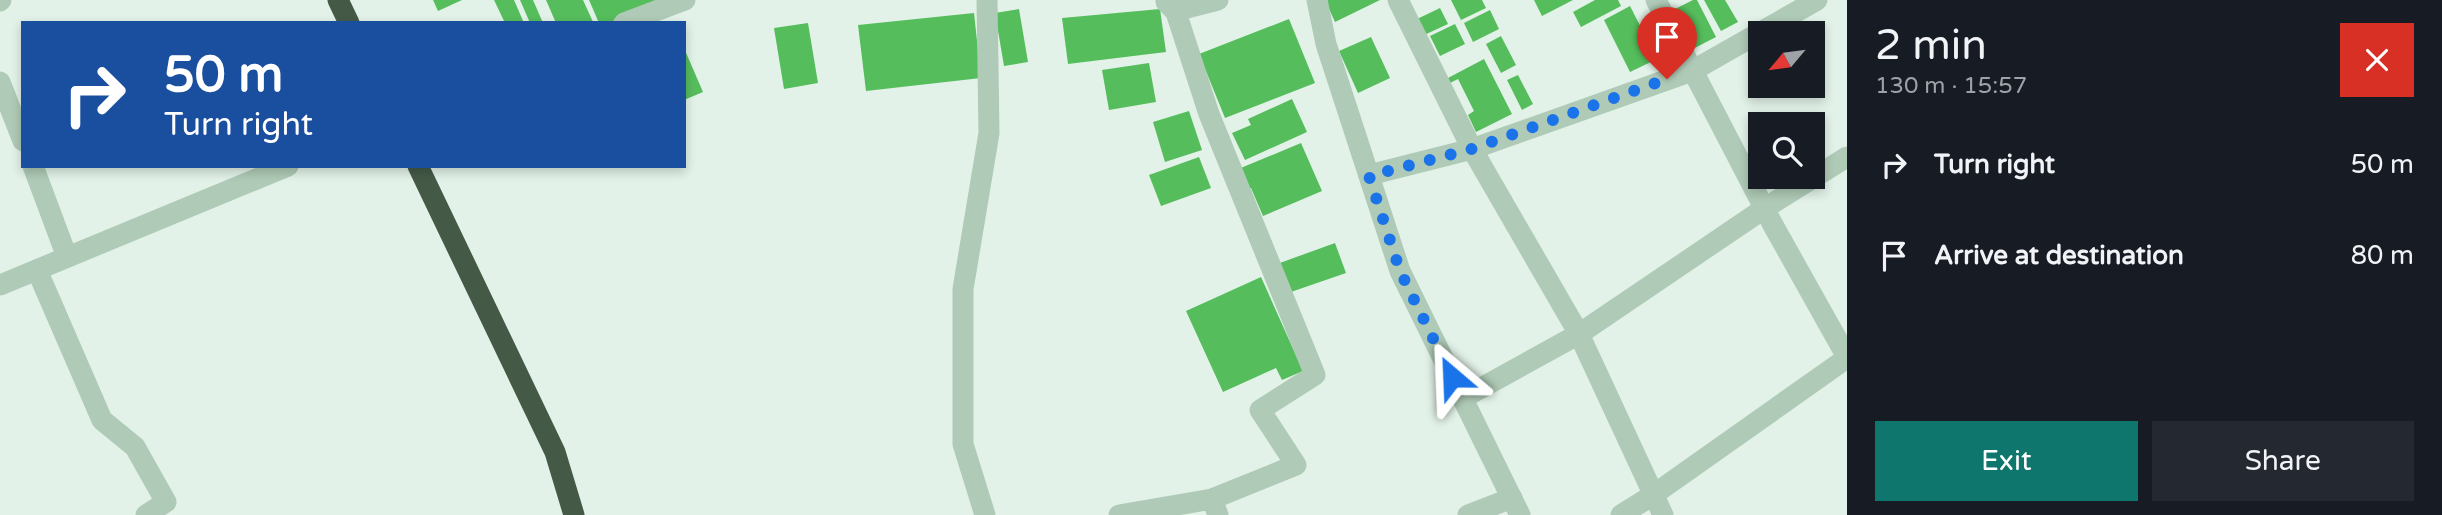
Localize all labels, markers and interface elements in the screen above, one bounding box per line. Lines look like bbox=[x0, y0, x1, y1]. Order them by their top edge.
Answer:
pin bbox=[1637, 7, 1697, 79]
icon: arrive bbox=[1648, 18, 1686, 56]
text: 2 min bbox=[1875, 20, 1987, 71]
north arrow bbox=[1748, 21, 1825, 98]
map controls bbox=[1748, 21, 1825, 189]
button: close bbox=[2340, 23, 2414, 97]
text: 50 m bbox=[164, 46, 283, 105]
icon: right bbox=[49, 49, 140, 140]
text: 130 m · 15:57 bbox=[1875, 72, 2027, 100]
text: Turn right bbox=[164, 106, 313, 144]
button: search bbox=[1748, 112, 1825, 189]
icon: right bbox=[1875, 146, 1913, 184]
text: Turn right bbox=[1934, 149, 2055, 180]
text: 50 m bbox=[2351, 149, 2414, 180]
icon: arrive bbox=[1875, 237, 1913, 275]
text: Arrive at destination bbox=[1934, 240, 2184, 271]
text: 80 m bbox=[2351, 240, 2414, 271]
position arrow bbox=[1415, 340, 1489, 414]
button: Exit bbox=[1875, 421, 2138, 501]
button: Share bbox=[2152, 421, 2414, 501]

